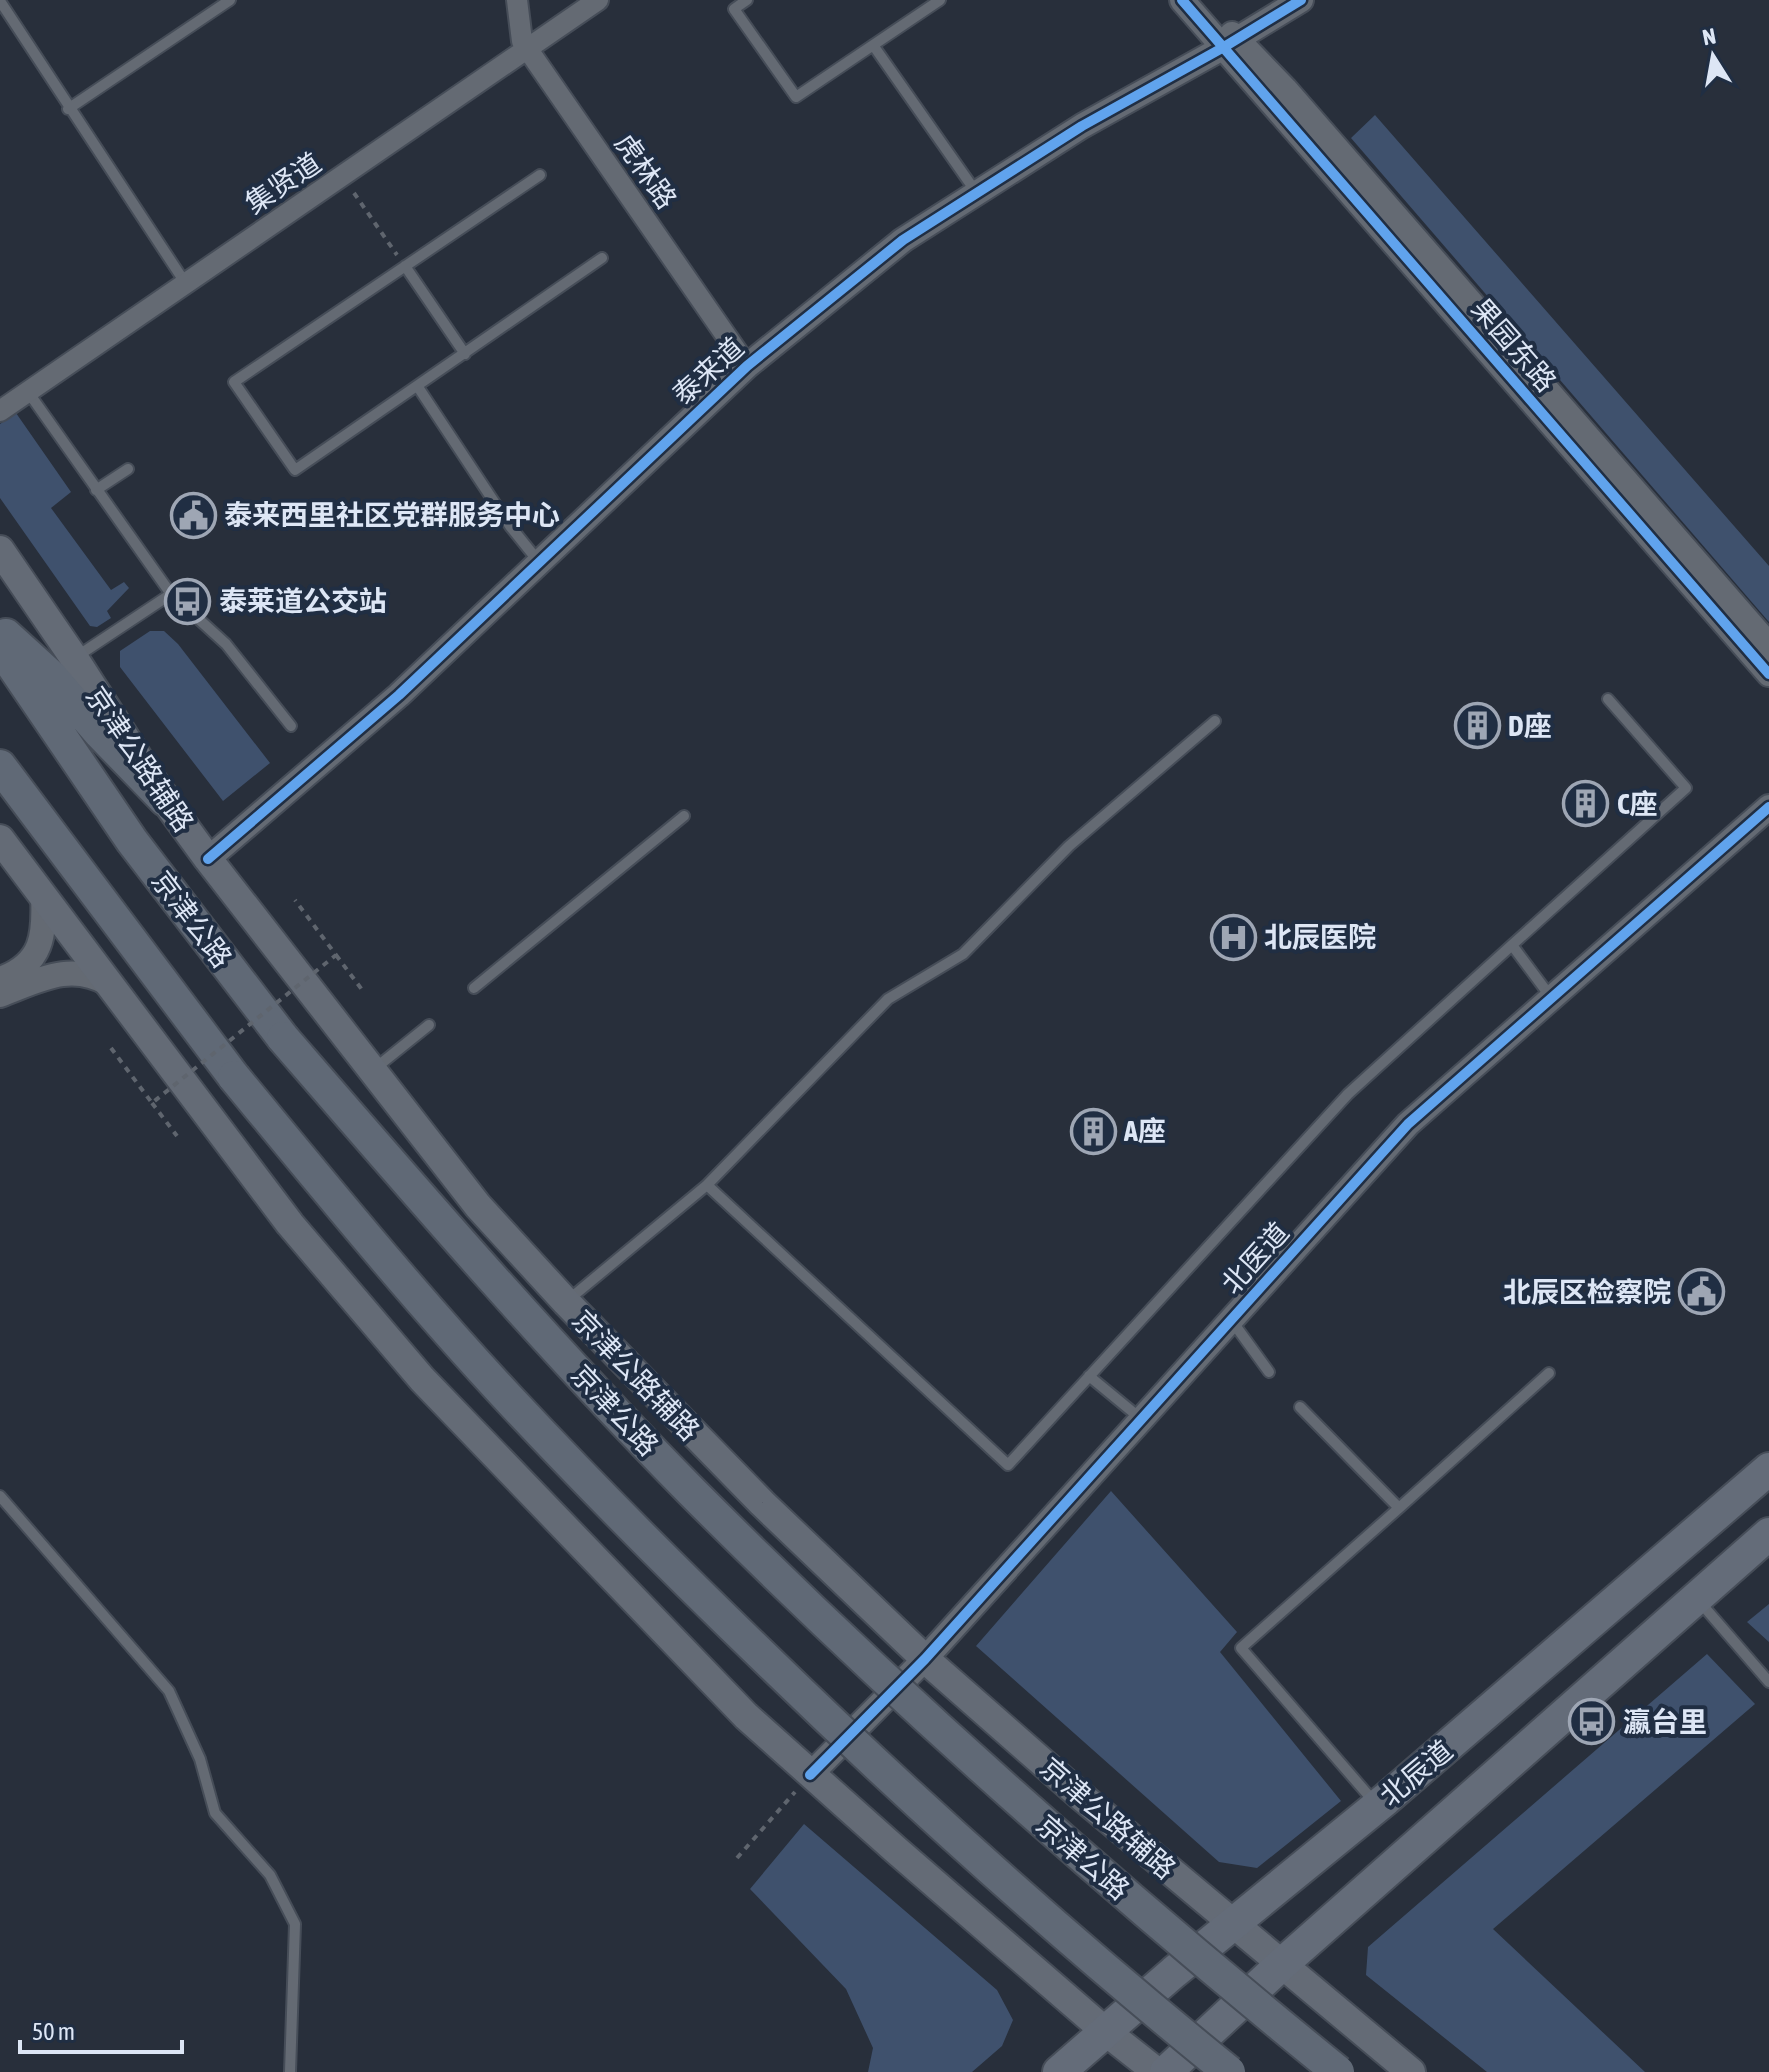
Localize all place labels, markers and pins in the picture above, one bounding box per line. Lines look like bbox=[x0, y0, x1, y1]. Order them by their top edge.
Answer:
public building icon: 泰来西里社区党群服务中心 bbox=[169, 491, 217, 539]
place label: 泰来西里社区党群服务中心 bbox=[224, 499, 560, 531]
bus stop icon: 泰莱道公交站 bbox=[164, 577, 212, 625]
place label: 泰莱道公交站 bbox=[219, 585, 387, 617]
building icon: D座 bbox=[1453, 702, 1501, 750]
place label: D座 bbox=[1508, 710, 1552, 742]
building icon: C座 bbox=[1562, 780, 1610, 828]
place label: C座 bbox=[1617, 788, 1658, 820]
hospital icon: 北辰医院 bbox=[1209, 913, 1257, 961]
place label: 北辰医院 bbox=[1264, 921, 1376, 953]
building icon: A座 bbox=[1069, 1107, 1117, 1155]
place label: A座 bbox=[1123, 1115, 1166, 1147]
public building icon: 北辰区检察院 bbox=[1678, 1268, 1726, 1316]
place label: 北辰区检察院 bbox=[1503, 1276, 1671, 1308]
bus stop icon: 瀛台里 bbox=[1568, 1698, 1616, 1746]
place label: 瀛台里 bbox=[1623, 1706, 1707, 1738]

